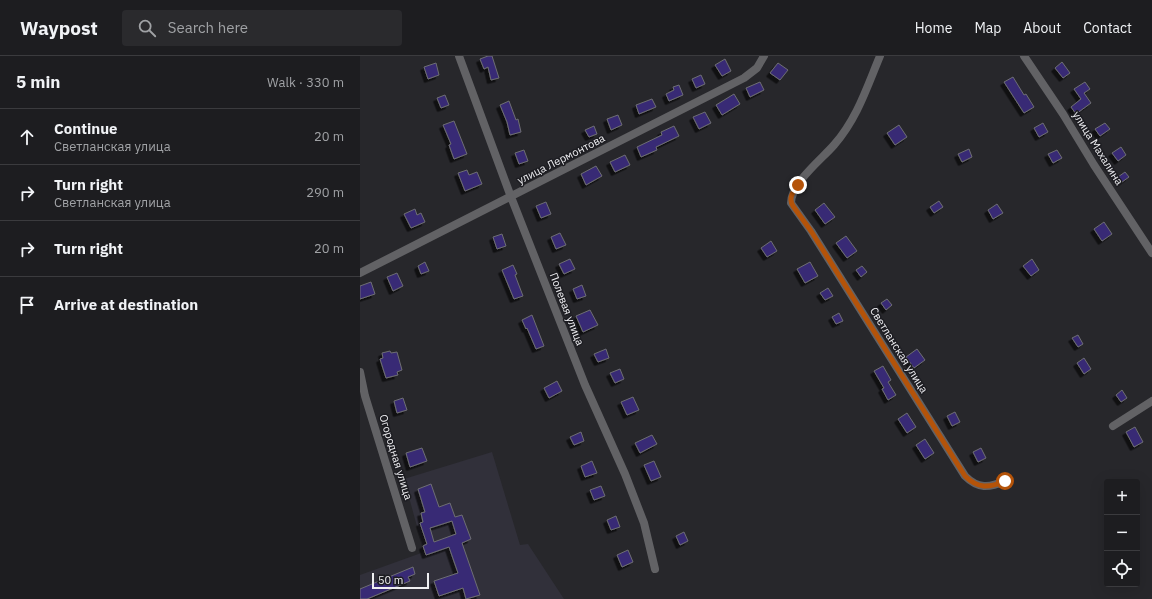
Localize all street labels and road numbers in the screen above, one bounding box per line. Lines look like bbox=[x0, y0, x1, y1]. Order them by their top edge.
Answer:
street label: улица Махалина bbox=[1070, 108, 1126, 188]
street label: улица Лермонтова bbox=[515, 131, 607, 187]
street label: Полевая улица bbox=[547, 271, 587, 348]
street label: Светланская улица bbox=[867, 304, 931, 396]
street label: Огородная улица bbox=[376, 412, 416, 502]

